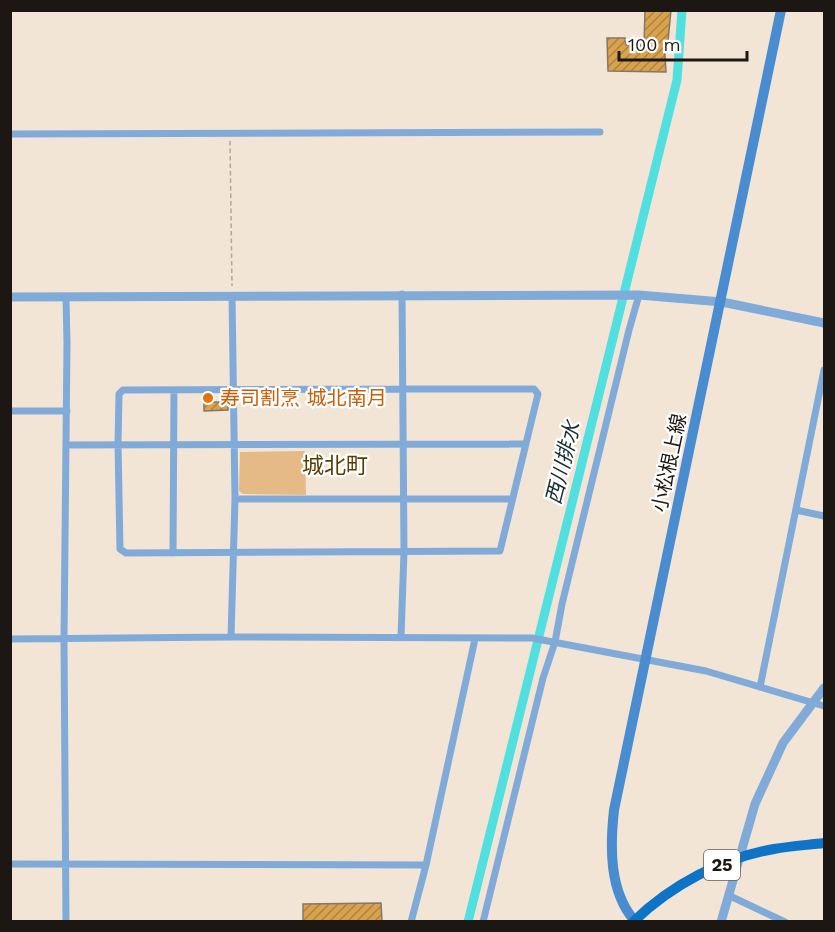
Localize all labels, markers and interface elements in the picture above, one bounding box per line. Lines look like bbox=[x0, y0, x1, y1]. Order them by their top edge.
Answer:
scale bar bbox=[619, 24, 746, 62]
text: 100 m bbox=[628, 34, 681, 55]
place label: 寿司割烹 城北南月 bbox=[220, 386, 387, 410]
marker: 寿司割烹 城北南月 bbox=[201, 391, 215, 405]
street label: 小松根上線 bbox=[647, 412, 691, 514]
water label: 西川排水 bbox=[540, 417, 585, 507]
district label: 城北町 bbox=[302, 453, 368, 478]
road number: 25 bbox=[704, 850, 740, 880]

